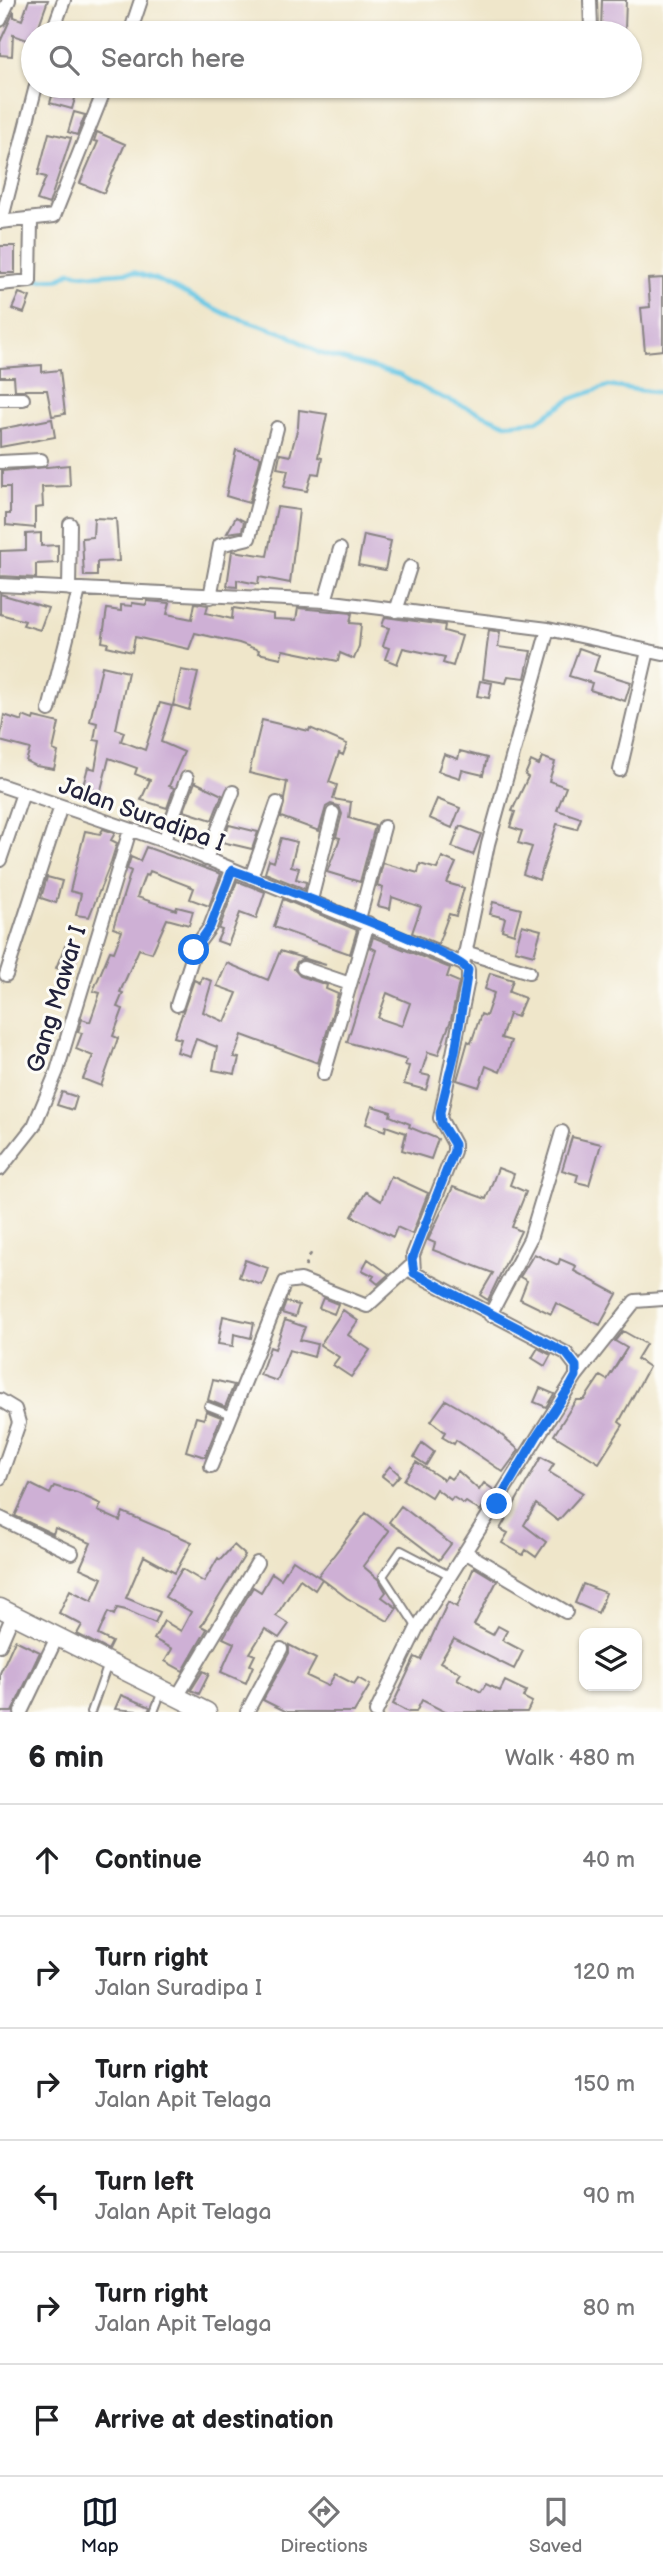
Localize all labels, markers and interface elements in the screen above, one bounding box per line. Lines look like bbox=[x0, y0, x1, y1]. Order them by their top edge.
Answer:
search box bbox=[21, 21, 642, 98]
icon: search bbox=[45, 41, 83, 79]
text: Search here bbox=[101, 44, 245, 75]
street label: Jalan Suradipa I bbox=[55, 771, 229, 858]
street label: Gang Mawar I bbox=[20, 922, 93, 1076]
route start bbox=[178, 934, 209, 965]
route end bbox=[481, 1488, 512, 1519]
map controls bbox=[579, 1628, 642, 1691]
button: layers bbox=[579, 1628, 642, 1691]
text: 6 min bbox=[28, 1740, 104, 1776]
text: Walk · 480 m bbox=[505, 1744, 635, 1772]
icon: ahead bbox=[28, 1841, 66, 1879]
text: Continue bbox=[95, 1845, 202, 1876]
text: 40 m bbox=[582, 1846, 635, 1874]
text: Turn right bbox=[95, 1943, 208, 1974]
icon: right bbox=[28, 1953, 66, 1991]
text: 120 m bbox=[574, 1958, 635, 1986]
text: Jalan Suradipa I bbox=[95, 1974, 262, 2002]
text: Turn right bbox=[95, 2055, 208, 2086]
icon: right bbox=[28, 2065, 66, 2103]
text: 150 m bbox=[574, 2070, 635, 2098]
text: Jalan Apit Telaga bbox=[95, 2086, 271, 2114]
text: Turn left bbox=[95, 2167, 194, 2198]
icon: left bbox=[28, 2177, 66, 2215]
text: 90 m bbox=[583, 2182, 635, 2210]
text: Jalan Apit Telaga bbox=[95, 2198, 271, 2226]
text: Turn right bbox=[95, 2279, 208, 2310]
icon: right bbox=[28, 2289, 66, 2327]
text: 80 m bbox=[583, 2294, 635, 2322]
text: Jalan Apit Telaga bbox=[95, 2310, 271, 2338]
icon: arrive bbox=[28, 2401, 66, 2439]
text: Arrive at destination bbox=[95, 2405, 334, 2436]
tab: Map bbox=[81, 2493, 119, 2558]
tab: Directions bbox=[280, 2493, 368, 2558]
tab: Saved bbox=[529, 2493, 582, 2558]

